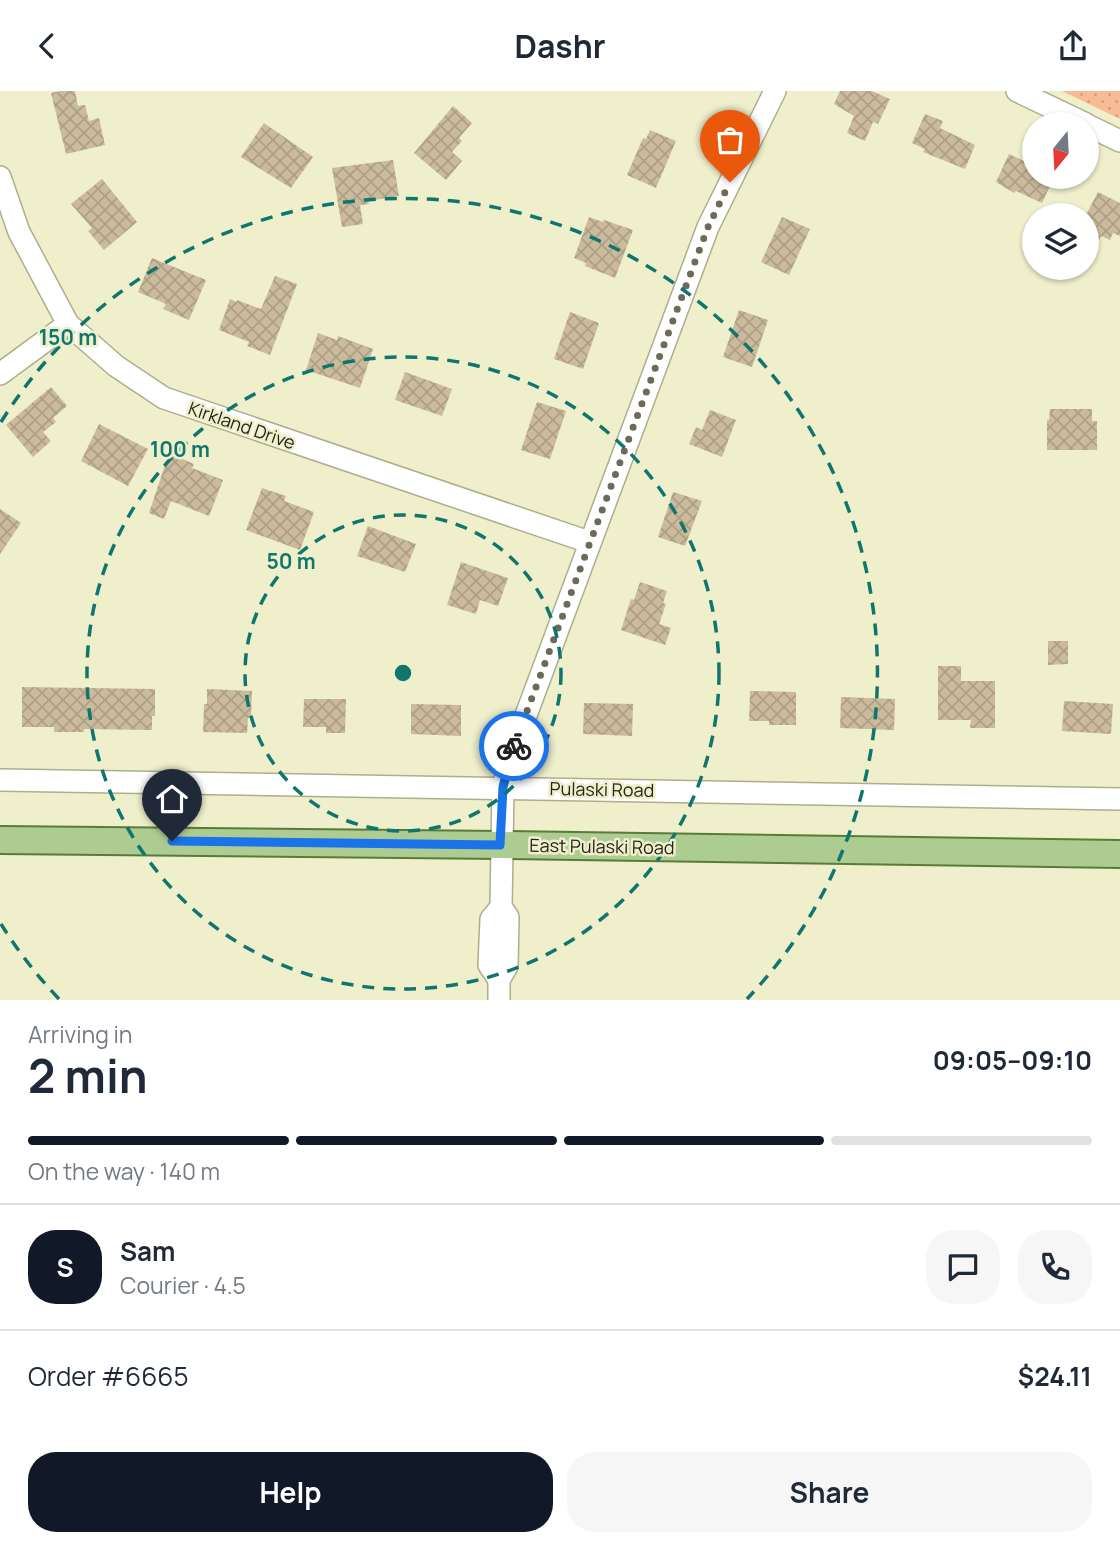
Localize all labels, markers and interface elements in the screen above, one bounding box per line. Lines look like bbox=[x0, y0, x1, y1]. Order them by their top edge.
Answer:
text: Dashr bbox=[515, 24, 605, 68]
icon: back bbox=[28, 27, 66, 65]
icon: share bbox=[1054, 27, 1092, 65]
pin bbox=[700, 110, 760, 182]
north arrow bbox=[1022, 112, 1099, 189]
map controls bbox=[1022, 112, 1099, 280]
icon: bag bbox=[711, 121, 749, 159]
button: layers bbox=[1022, 203, 1099, 280]
text: 150 m bbox=[39, 323, 97, 351]
street label: Kirkland Drive bbox=[185, 396, 299, 454]
text: 100 m bbox=[150, 435, 210, 463]
text: 50 m bbox=[266, 547, 316, 575]
centre of rings bbox=[391, 661, 415, 685]
courier bbox=[479, 711, 549, 781]
icon: bike bbox=[495, 727, 533, 765]
pin bbox=[142, 769, 202, 841]
street label: Pulaski Road bbox=[549, 776, 655, 802]
icon: home bbox=[153, 780, 191, 818]
street label: East Pulaski Road bbox=[529, 833, 675, 859]
text: Arriving in bbox=[28, 1018, 133, 1050]
text: 09:05–09:10 bbox=[933, 1042, 1092, 1078]
text: 2 min bbox=[28, 1044, 148, 1107]
text: On the way · 140 m bbox=[28, 1155, 220, 1187]
button: chat bbox=[926, 1230, 1000, 1304]
button: phone bbox=[1018, 1230, 1092, 1304]
text: Sam bbox=[120, 1233, 175, 1269]
text: S bbox=[56, 1249, 74, 1285]
text: Courier · 4.5 bbox=[120, 1269, 246, 1301]
text: Order #6665 bbox=[28, 1358, 188, 1394]
text: $24.11 bbox=[1018, 1358, 1092, 1394]
button: Help bbox=[28, 1452, 553, 1532]
button: Share bbox=[567, 1452, 1092, 1532]

